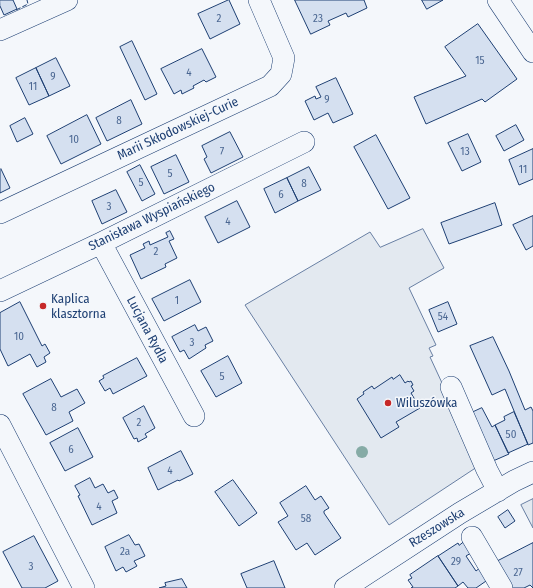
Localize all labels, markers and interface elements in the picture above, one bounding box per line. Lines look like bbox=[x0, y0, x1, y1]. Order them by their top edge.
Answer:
house number: 2 bbox=[217, 12, 221, 26]
house number: 23 bbox=[313, 12, 323, 26]
house number: 15 bbox=[475, 54, 485, 68]
house number: 4 bbox=[186, 66, 192, 80]
house number: 9 bbox=[50, 70, 56, 84]
house number: 11 bbox=[29, 80, 37, 94]
house number: 9 bbox=[324, 93, 330, 107]
street label: Marii Skłodowskiej-Curie bbox=[115, 94, 241, 164]
house number: 8 bbox=[116, 114, 122, 128]
house number: 10 bbox=[69, 133, 79, 147]
house number: 7 bbox=[220, 145, 224, 159]
house number: 13 bbox=[460, 145, 470, 159]
house number: 11 bbox=[519, 163, 527, 177]
house number: 5 bbox=[167, 167, 173, 181]
house number: 5 bbox=[138, 176, 144, 190]
house number: 8 bbox=[301, 177, 307, 191]
street label: Stanisława Wyspiańskiego bbox=[86, 180, 218, 254]
house number: 6 bbox=[278, 188, 284, 202]
house number: 3 bbox=[107, 200, 111, 214]
house number: 4 bbox=[225, 215, 231, 229]
house number: 2 bbox=[154, 245, 158, 259]
place label: Kaplica klasztorna bbox=[51, 291, 106, 322]
street label: Lucjana Rydla bbox=[123, 294, 171, 366]
house number: 1 bbox=[175, 294, 179, 308]
marker: Kaplica klasztorna bbox=[38, 301, 48, 311]
house number: 54 bbox=[438, 310, 448, 324]
house number: 10 bbox=[14, 330, 24, 344]
house number: 3 bbox=[190, 336, 194, 350]
house number: 5 bbox=[219, 370, 225, 384]
place label: Wiluszówka bbox=[396, 395, 457, 411]
marker: Wiluszówka bbox=[383, 398, 393, 408]
house number: 8 bbox=[51, 401, 57, 415]
house number: 2 bbox=[137, 416, 141, 430]
house number: 50 bbox=[506, 428, 516, 442]
house number: 6 bbox=[68, 443, 74, 457]
house number: 4 bbox=[167, 464, 173, 478]
house number: 4 bbox=[96, 500, 102, 514]
street label: Rzeszowska bbox=[406, 505, 468, 551]
house number: 58 bbox=[301, 512, 311, 526]
house number: 2a bbox=[120, 545, 130, 559]
house number: 29 bbox=[451, 555, 461, 569]
house number: 3 bbox=[29, 560, 33, 574]
house number: 27 bbox=[513, 566, 523, 580]

